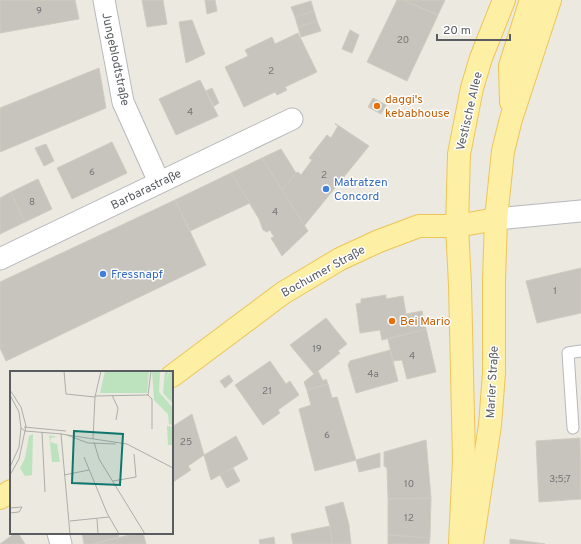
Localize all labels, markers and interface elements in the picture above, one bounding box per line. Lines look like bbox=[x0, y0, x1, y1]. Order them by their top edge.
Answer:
house number: 9 bbox=[36, 5, 42, 18]
street label: Jungeblodtstraße bbox=[97, 11, 133, 107]
scale bar bbox=[437, 16, 510, 42]
text: 20 m bbox=[443, 23, 471, 39]
house number: 20 bbox=[397, 34, 409, 47]
house number: 2 bbox=[268, 65, 274, 78]
street label: Vestische Allee bbox=[453, 70, 487, 152]
place label: daggi's kebabhouse bbox=[385, 92, 450, 122]
marker: daggi's kebabhouse bbox=[372, 101, 382, 111]
house number: 4 bbox=[187, 106, 193, 119]
house number: 6 bbox=[89, 166, 95, 179]
street label: Barbarastraße bbox=[109, 166, 184, 214]
house number: 2 bbox=[321, 169, 327, 182]
place label: Matratzen Concord bbox=[334, 175, 388, 205]
marker: Matratzen Concord bbox=[321, 184, 331, 194]
house number: 8 bbox=[29, 196, 35, 209]
house number: 4 bbox=[272, 206, 278, 219]
street label: Bochumer Straße bbox=[279, 242, 368, 302]
place label: Fressnapf bbox=[111, 267, 163, 283]
marker: Fressnapf bbox=[98, 269, 108, 279]
house number: 1 bbox=[553, 285, 557, 298]
place label: Bei Mario bbox=[400, 314, 451, 330]
marker: Bei Mario bbox=[387, 316, 397, 326]
house number: 19 bbox=[312, 343, 322, 356]
street label: Marler Straße bbox=[483, 345, 503, 419]
house number: 4 bbox=[409, 350, 415, 363]
house number: 4a bbox=[367, 368, 379, 381]
inset map bbox=[10, 371, 173, 534]
house number: 21 bbox=[262, 385, 272, 398]
house number: 6 bbox=[324, 429, 330, 442]
house number: 25 bbox=[180, 436, 192, 449]
house number: 3;5;7 bbox=[549, 473, 571, 486]
house number: 10 bbox=[404, 478, 414, 491]
house number: 12 bbox=[404, 512, 414, 525]

